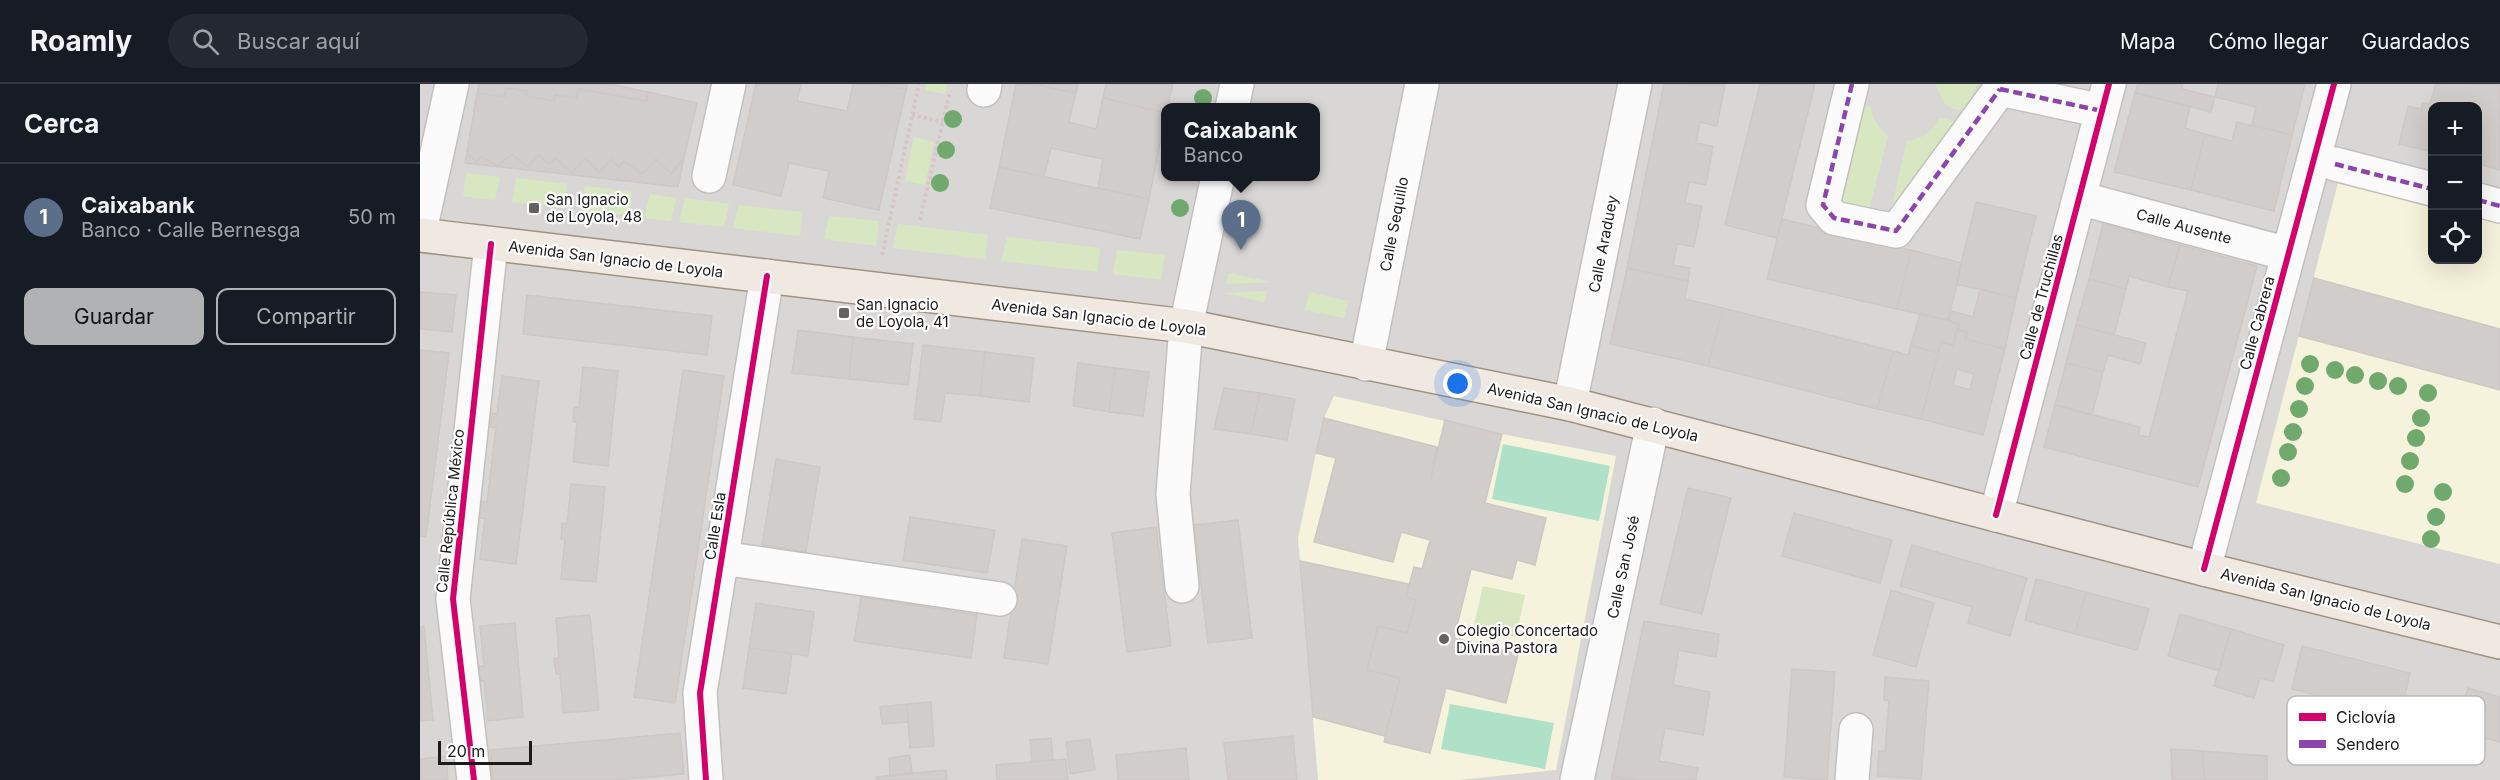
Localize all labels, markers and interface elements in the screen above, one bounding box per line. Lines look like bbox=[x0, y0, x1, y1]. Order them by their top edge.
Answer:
search box bbox=[168, 14, 588, 68]
text: Roamly bbox=[30, 24, 132, 58]
icon: search bbox=[189, 25, 222, 58]
text: Buscar aquí bbox=[237, 28, 360, 54]
text: Mapa bbox=[2120, 29, 2176, 54]
text: Cómo llegar bbox=[2209, 29, 2328, 54]
text: Guardados bbox=[2361, 29, 2470, 54]
map controls bbox=[2428, 102, 2482, 264]
button: + bbox=[2428, 102, 2482, 156]
popup bbox=[1161, 103, 1320, 181]
text: Cerca bbox=[24, 108, 99, 139]
text: Caixabank bbox=[1184, 117, 1297, 143]
text: Banco bbox=[1184, 143, 1243, 167]
button: − bbox=[2428, 156, 2482, 210]
street label: Calle Sequillo bbox=[1376, 175, 1412, 273]
place label: San Ignacio de Loyola, 48 bbox=[546, 190, 642, 226]
text: Caixabank bbox=[81, 192, 195, 218]
street label: Calle Araduey bbox=[1584, 193, 1622, 294]
pin: 1 bbox=[1222, 200, 1260, 250]
marker: San Ignacio de Loyola, 48 bbox=[527, 201, 541, 215]
street label: Calle Ausente bbox=[2134, 204, 2234, 248]
text: 1 bbox=[39, 205, 48, 229]
text: 50 m bbox=[348, 205, 396, 229]
button: locate bbox=[2428, 210, 2482, 264]
text: Banco · Calle Bernesga bbox=[81, 218, 301, 242]
street label: Calle de Truchillas bbox=[2015, 232, 2067, 362]
street label: Avenida San Ignacio de Loyola bbox=[508, 236, 724, 282]
street label: Calle Cabrera bbox=[2235, 274, 2279, 372]
button: Guardar bbox=[24, 288, 204, 345]
button: Compartir bbox=[216, 288, 396, 345]
street label: Avenida San Ignacio de Loyola bbox=[991, 294, 1207, 340]
place label: San Ignacio de Loyola, 41 bbox=[856, 295, 949, 331]
marker: San Ignacio de Loyola, 41 bbox=[837, 306, 851, 320]
your location bbox=[1443, 369, 1472, 398]
street label: Avenida San Ignacio de Loyola bbox=[1486, 378, 1700, 446]
street label: Calle República México bbox=[432, 428, 468, 594]
street label: Calle Esla bbox=[700, 491, 730, 561]
street label: Calle San José bbox=[1603, 514, 1643, 620]
street label: Avenida San Ignacio de Loyola bbox=[2219, 564, 2433, 634]
place label: Colegio Concertado Divina Pastora bbox=[1456, 621, 1598, 657]
marker: Colegio Concertado Divina Pastora bbox=[1437, 632, 1451, 646]
legend bbox=[2287, 696, 2485, 765]
text: Ciclovía bbox=[2336, 707, 2396, 727]
text: Sendero bbox=[2336, 734, 2400, 754]
scale bar bbox=[438, 738, 532, 766]
text: 20 m bbox=[447, 741, 485, 761]

